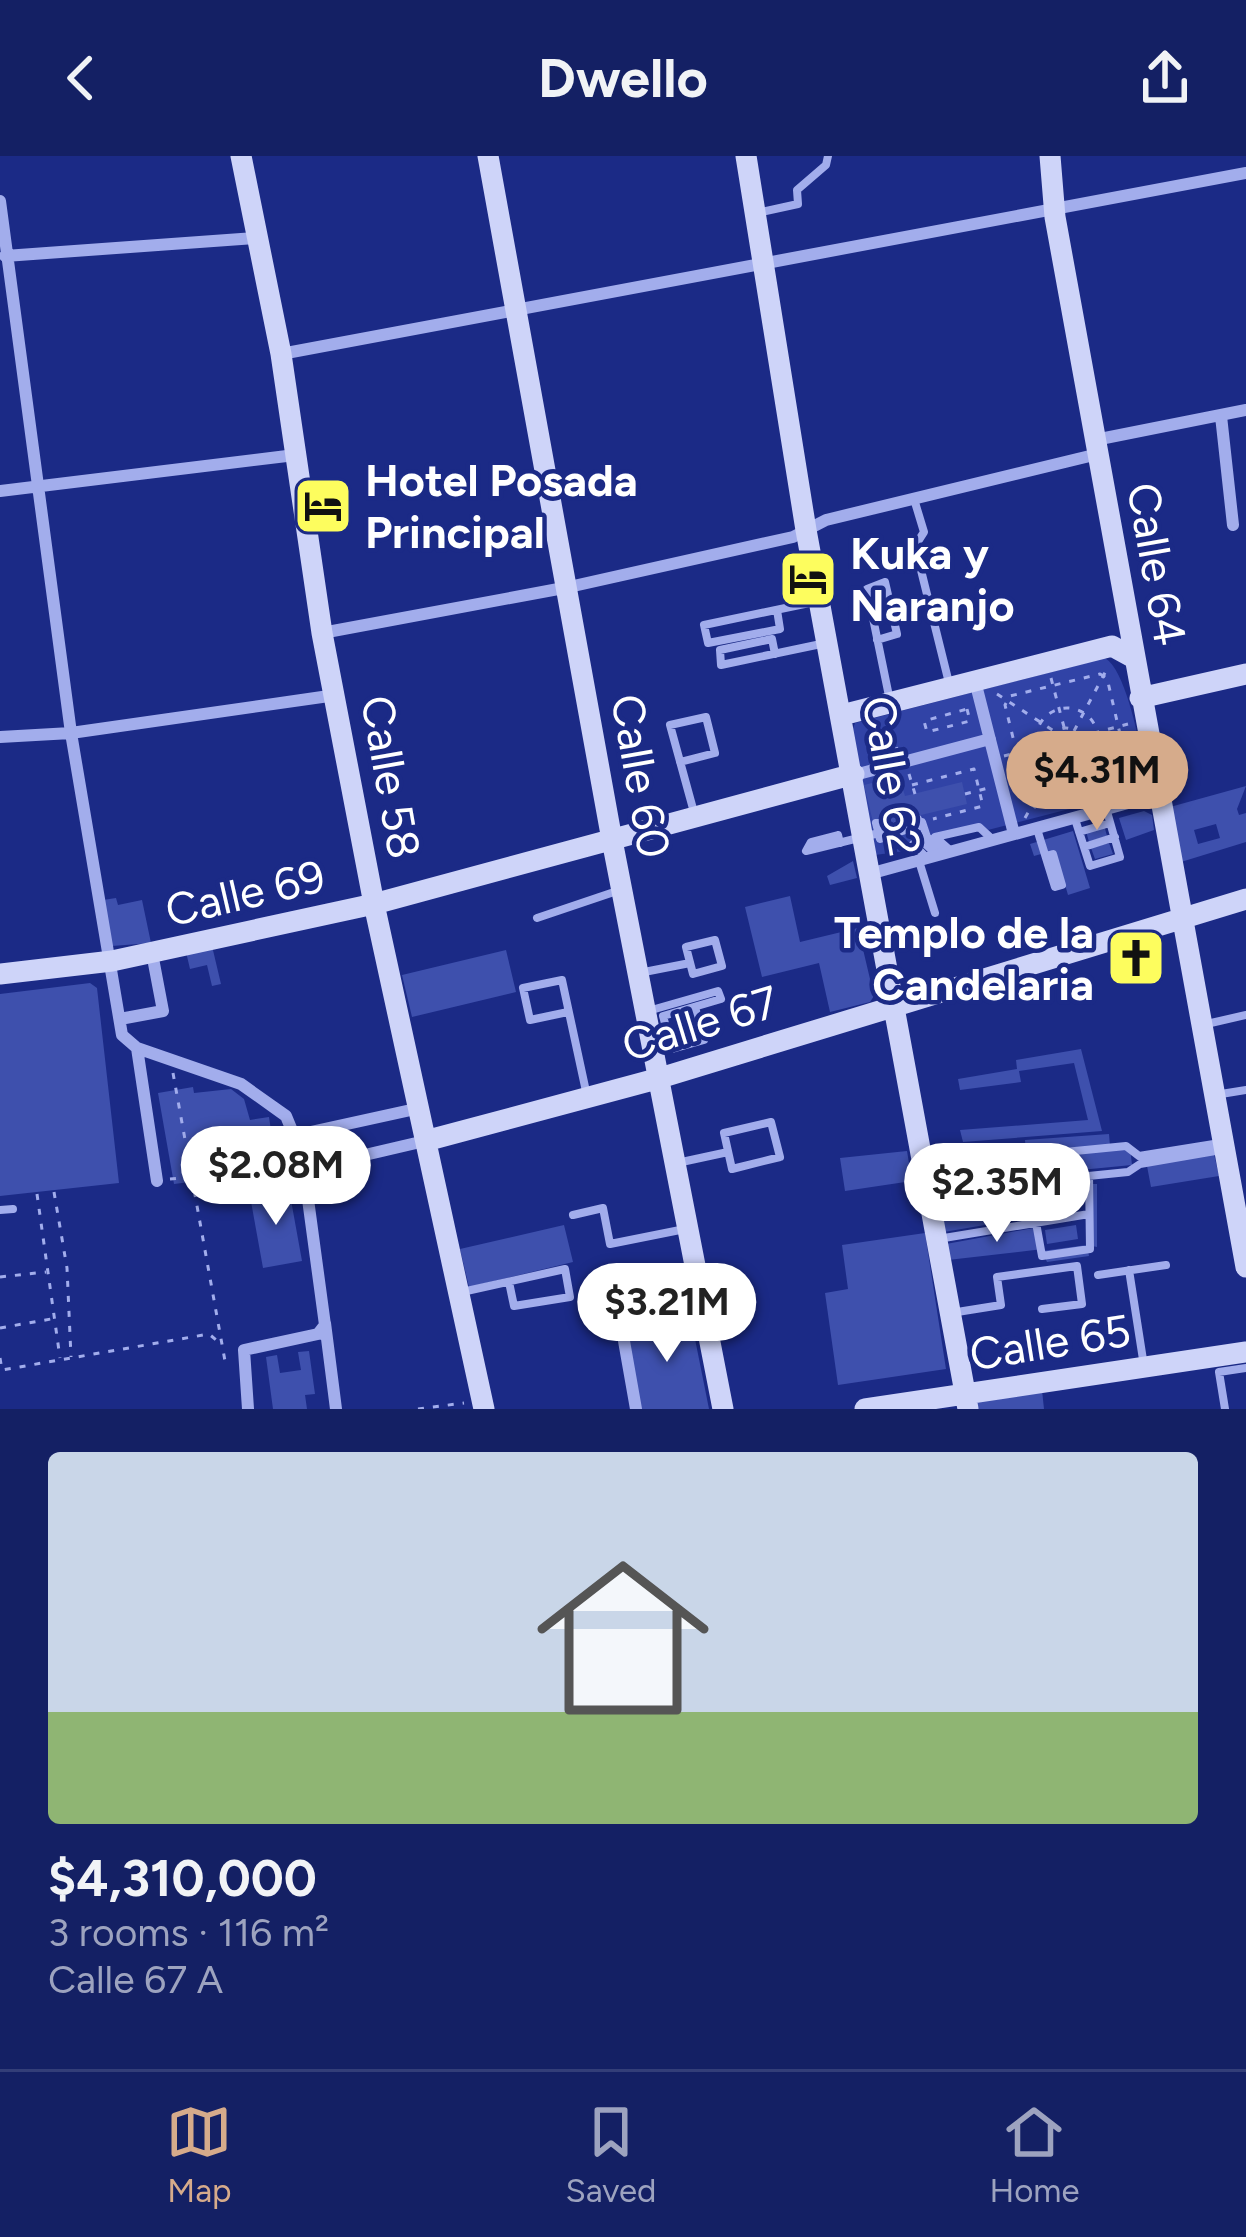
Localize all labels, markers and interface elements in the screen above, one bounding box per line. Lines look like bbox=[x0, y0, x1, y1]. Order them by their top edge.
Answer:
icon: back bbox=[48, 45, 114, 111]
icon: share bbox=[1132, 45, 1198, 111]
text: Dwello bbox=[538, 46, 708, 111]
place label: Hotel Posada Principal bbox=[365, 453, 638, 559]
hotel icon: Hotel Posada Principal bbox=[292, 475, 354, 537]
street label: Calle 64 bbox=[1116, 478, 1198, 650]
place label: Kuka y Naranjo bbox=[850, 526, 1015, 632]
hotel icon: Kuka y Naranjo bbox=[777, 548, 839, 610]
street label: Calle 60 bbox=[600, 690, 682, 862]
street label: Calle 58 bbox=[350, 691, 432, 863]
street label: Calle 62 bbox=[851, 692, 933, 860]
pin: $4.31M bbox=[999, 731, 1195, 833]
text: $4.31M bbox=[1033, 746, 1161, 793]
street label: Calle 69 bbox=[160, 848, 330, 938]
place label: Templo de la Candelaria bbox=[834, 905, 1094, 1011]
church icon: Templo de la Candelaria bbox=[1105, 927, 1167, 989]
street label: Calle 67 bbox=[615, 974, 785, 1072]
pin: $2.08M bbox=[178, 1126, 374, 1228]
text: $2.08M bbox=[208, 1141, 344, 1188]
pin: $2.35M bbox=[899, 1143, 1095, 1245]
text: $2.35M bbox=[931, 1158, 1063, 1205]
pin: $3.21M bbox=[569, 1263, 765, 1365]
text: $3.21M bbox=[604, 1278, 730, 1325]
street label: Calle 65 bbox=[966, 1303, 1134, 1381]
icon: home bbox=[515, 1530, 731, 1746]
text: $4,310,000 bbox=[48, 1848, 317, 1909]
text: 3 rooms · 116 m² bbox=[48, 1909, 329, 1956]
text: Calle 67 A bbox=[48, 1956, 223, 2003]
tab: Map bbox=[166, 2099, 232, 2210]
tab: Saved bbox=[565, 2099, 656, 2210]
tab: Home bbox=[989, 2099, 1079, 2210]

